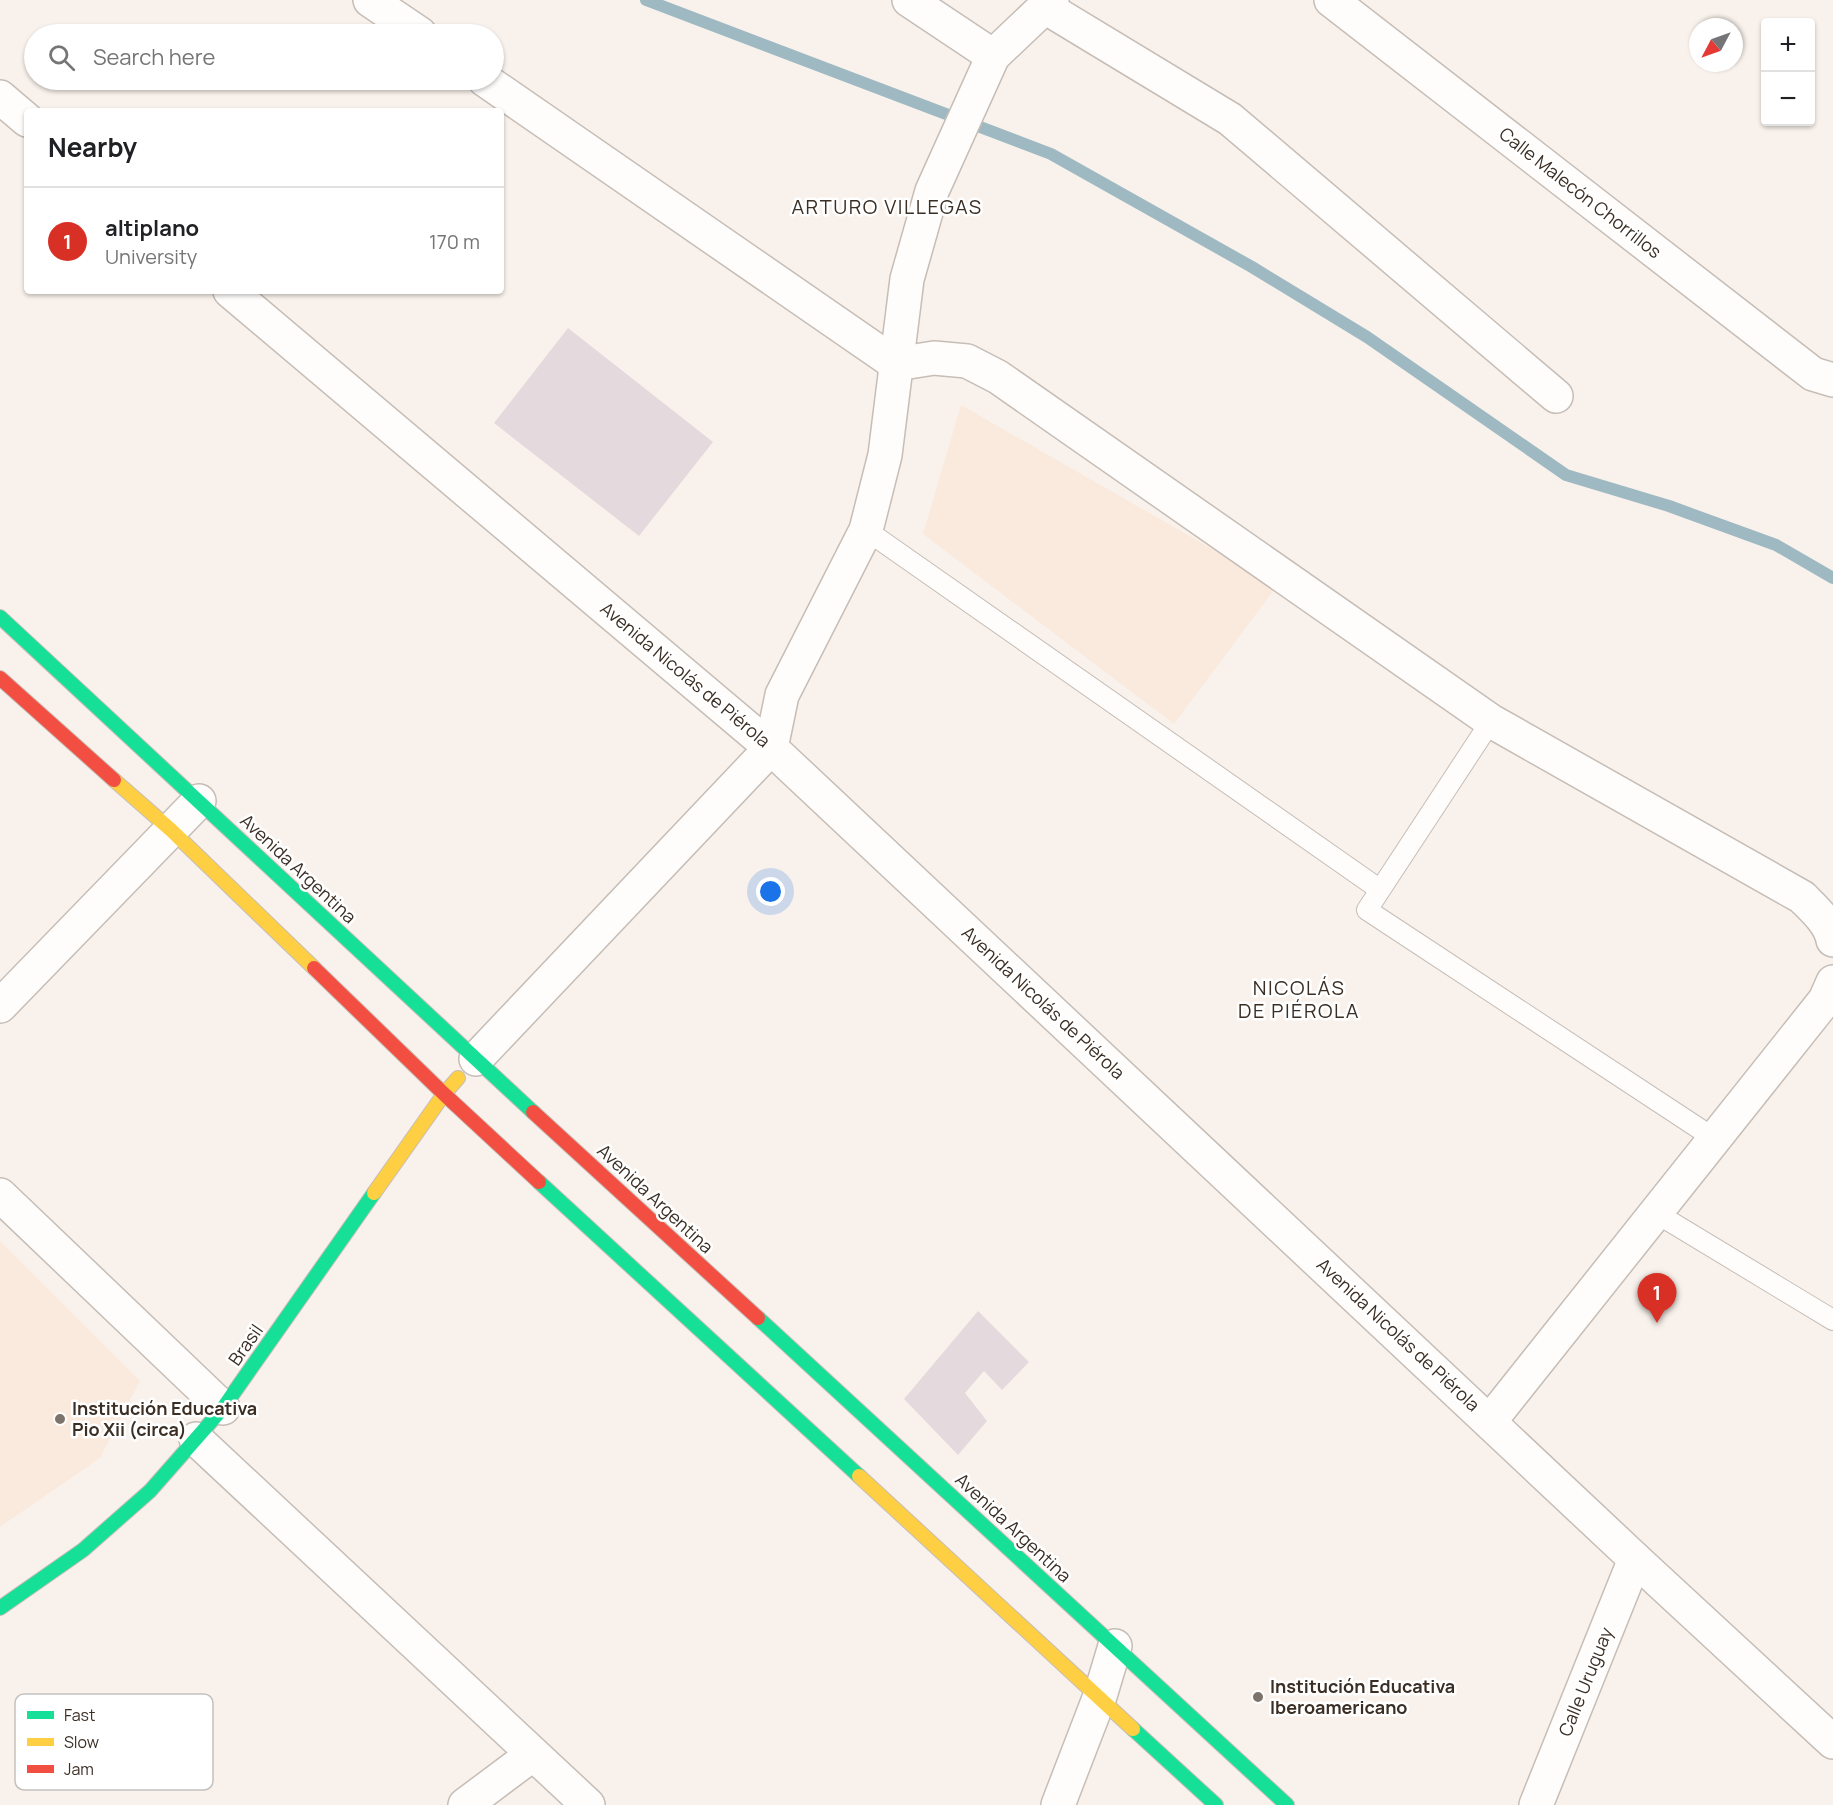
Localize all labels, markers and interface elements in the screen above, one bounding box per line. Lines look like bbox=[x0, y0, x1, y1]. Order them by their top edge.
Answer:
north arrow bbox=[1689, 18, 1743, 72]
map controls bbox=[1761, 18, 1815, 126]
button: + bbox=[1761, 18, 1815, 72]
search box bbox=[24, 24, 504, 90]
icon: search bbox=[45, 41, 78, 74]
text: Search here bbox=[93, 42, 215, 72]
button: − bbox=[1761, 72, 1815, 126]
street label: Calle Malecón Chorrillos bbox=[1495, 121, 1667, 263]
text: Nearby bbox=[48, 129, 137, 165]
district label: ARTURO VILLEGAS bbox=[791, 193, 983, 220]
text: altiplano bbox=[105, 213, 199, 243]
text: 1 bbox=[63, 228, 72, 255]
text: 170 m bbox=[429, 228, 480, 255]
text: University bbox=[105, 243, 197, 270]
street label: Avenida Nicolás de Piérola bbox=[596, 596, 776, 752]
street label: Avenida Argentina bbox=[236, 808, 362, 928]
your location bbox=[756, 877, 785, 906]
street label: Avenida Nicolás de Piérola bbox=[957, 920, 1130, 1084]
district label: NICOLÁS DE PIÉROLA bbox=[1238, 974, 1360, 1024]
street label: Avenida Argentina bbox=[593, 1138, 719, 1258]
street label: Avenida Nicolás de Piérola bbox=[1312, 1252, 1485, 1416]
pin: 1 bbox=[1638, 1274, 1676, 1323]
street label: Brasil bbox=[222, 1319, 268, 1370]
place label: Institución Educativa Pio Xii (circa) bbox=[72, 1396, 257, 1441]
marker: Institución Educativa Pio Xii (circa) bbox=[53, 1412, 67, 1426]
street label: Avenida Argentina bbox=[951, 1467, 1077, 1587]
street label: Calle Uruguay bbox=[1552, 1623, 1618, 1740]
place label: Institución Educativa Iberoamericano bbox=[1270, 1674, 1455, 1719]
marker: Institución Educativa Iberoamericano bbox=[1251, 1690, 1265, 1704]
legend bbox=[15, 1694, 213, 1790]
text: Fast bbox=[64, 1704, 95, 1726]
text: Slow bbox=[64, 1731, 99, 1753]
text: Jam bbox=[64, 1758, 94, 1780]

